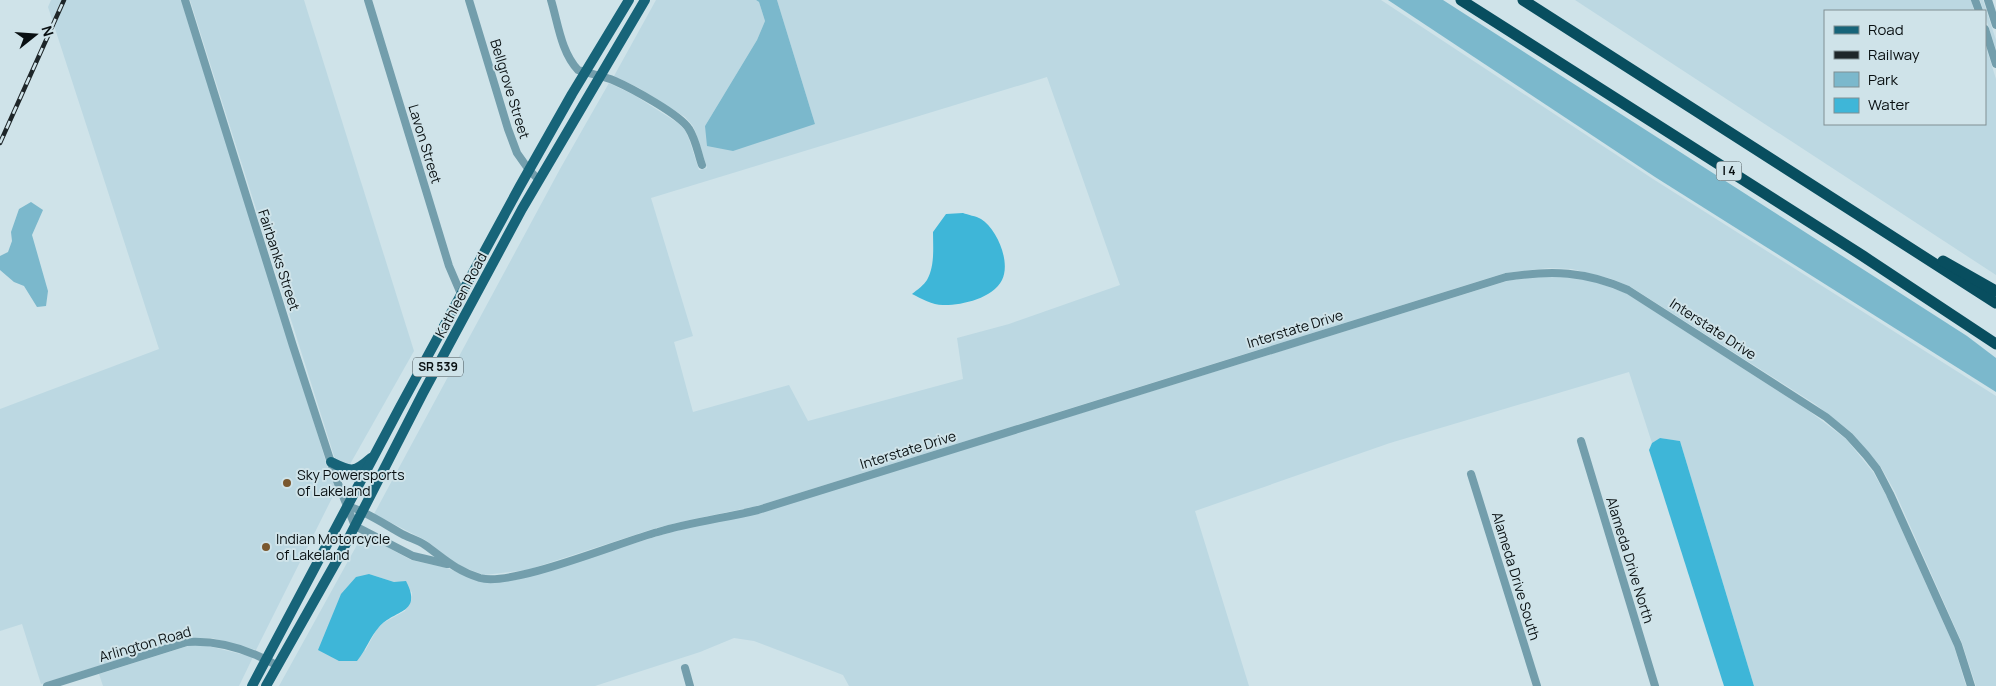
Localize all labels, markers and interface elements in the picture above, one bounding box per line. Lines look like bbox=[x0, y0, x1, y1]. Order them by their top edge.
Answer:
north arrow bbox=[10, 10, 60, 60]
legend bbox=[1824, 10, 1986, 125]
text: Road bbox=[1868, 19, 1904, 40]
text: N bbox=[37, 23, 58, 39]
street label: Bellgrove Street bbox=[486, 37, 535, 141]
text: Railway bbox=[1868, 44, 1920, 65]
text: Park bbox=[1868, 69, 1898, 90]
text: Water bbox=[1868, 94, 1910, 115]
street label: Lavon Street bbox=[404, 102, 447, 186]
road number: I 4 bbox=[1716, 162, 1742, 180]
street label: Fairbanks Street bbox=[254, 207, 305, 313]
street label: Kathleen Road bbox=[430, 249, 491, 341]
street label: Interstate Drive bbox=[1666, 293, 1760, 364]
street label: Interstate Drive bbox=[1244, 305, 1345, 352]
road number: SR 539 bbox=[413, 358, 463, 377]
street label: Interstate Drive bbox=[857, 426, 958, 473]
place label: Sky Powersports of Lakeland bbox=[297, 465, 405, 500]
marker: Sky Powersports of Lakeland bbox=[281, 477, 293, 489]
street label: Alameda Drive North bbox=[1602, 494, 1659, 625]
street label: Alameda Drive South bbox=[1488, 509, 1545, 642]
place label: Indian Motorcycle of Lakeland bbox=[276, 529, 390, 564]
marker: Indian Motorcycle of Lakeland bbox=[260, 541, 272, 553]
street label: Arlington Road bbox=[97, 621, 193, 666]

